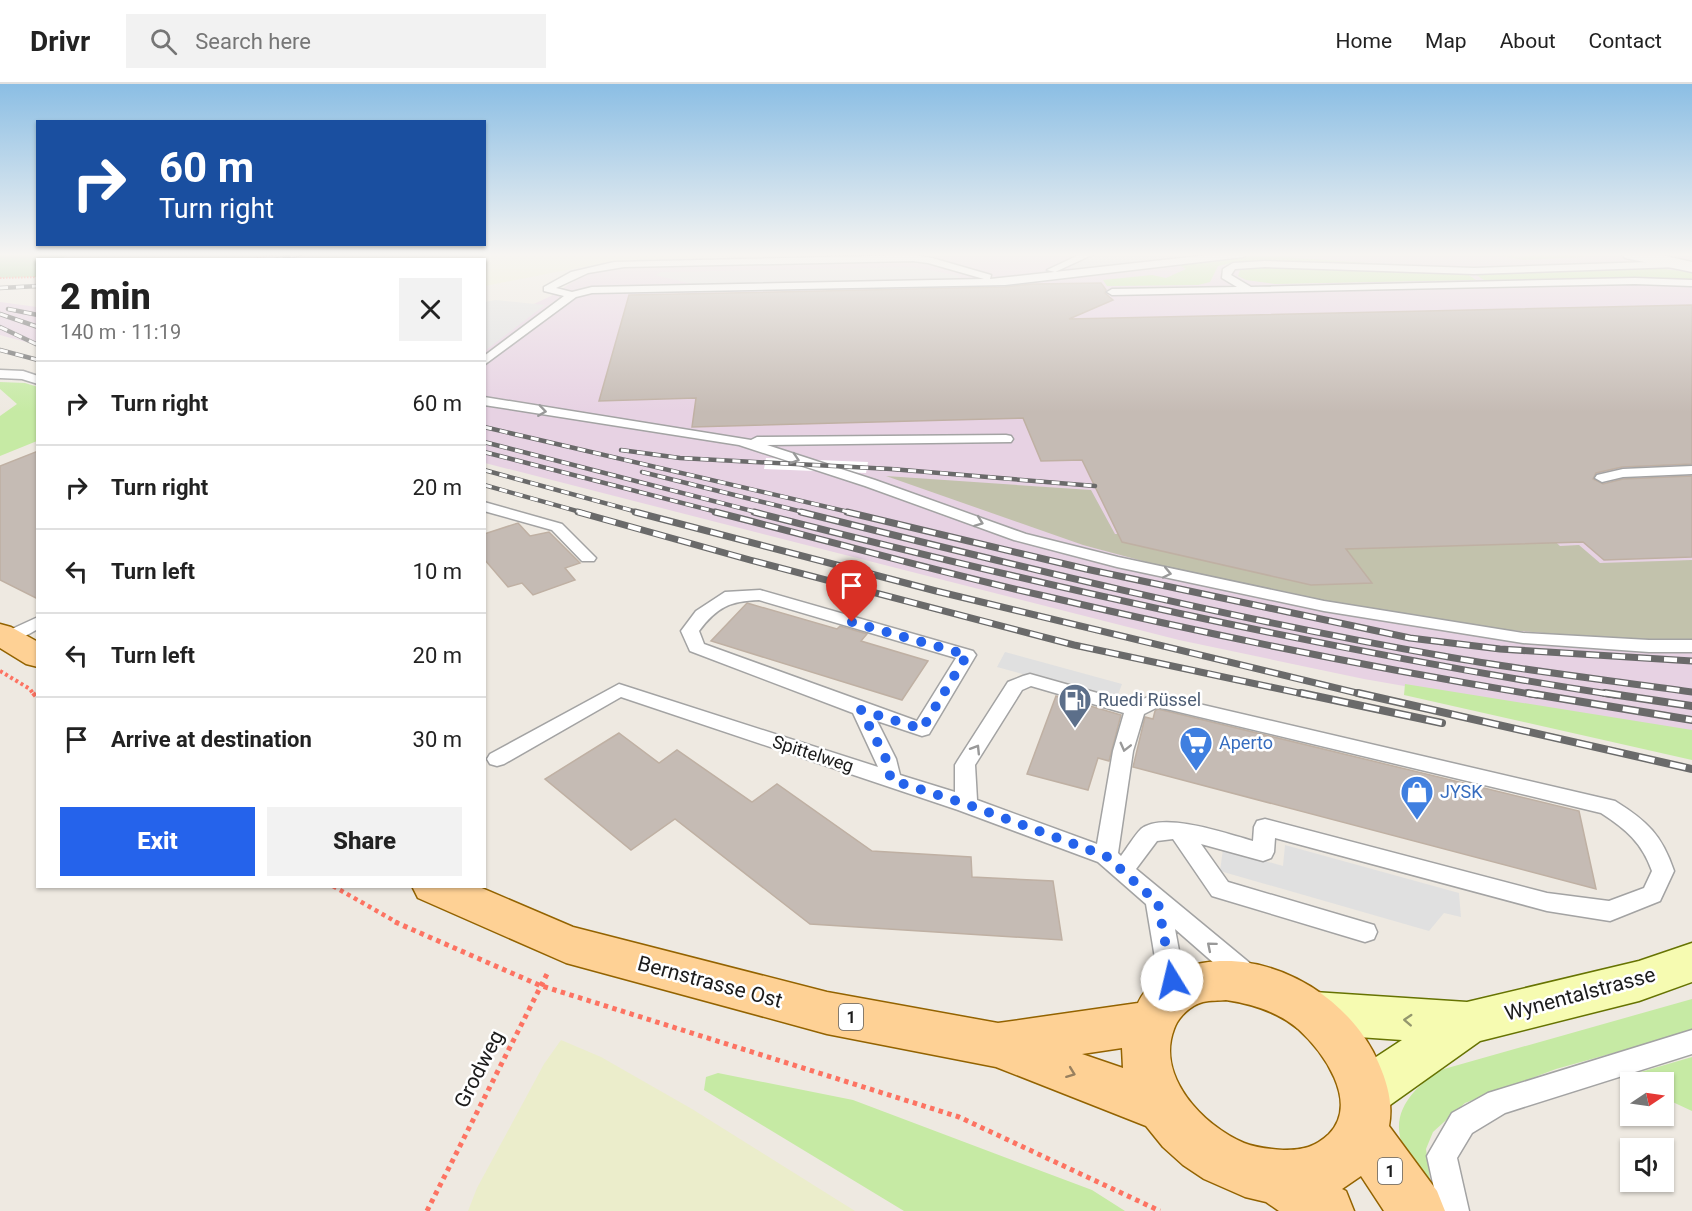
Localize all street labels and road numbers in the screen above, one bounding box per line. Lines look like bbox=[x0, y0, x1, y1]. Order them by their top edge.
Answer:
street label: Spittelweg bbox=[770, 731, 856, 776]
street label: Bernstrasse Ost bbox=[635, 951, 785, 1013]
street label: Wynentalstrasse bbox=[1502, 962, 1658, 1026]
road number: 1 bbox=[839, 1004, 863, 1030]
street label: Grodweg bbox=[449, 1026, 509, 1112]
road number: 1 bbox=[1378, 1158, 1402, 1184]

